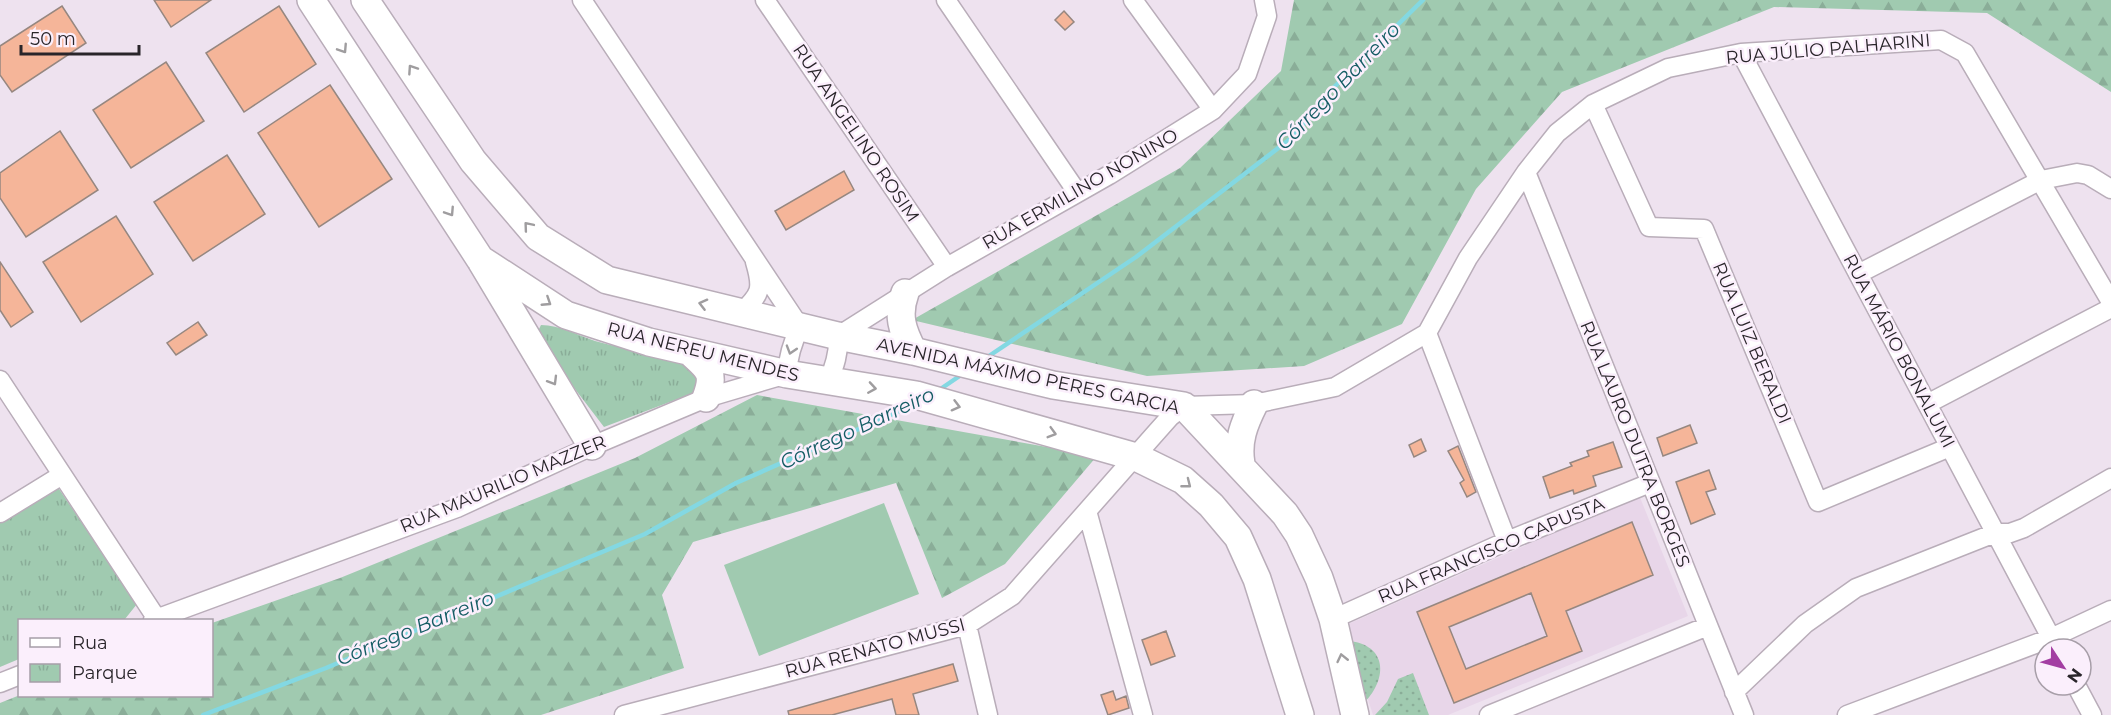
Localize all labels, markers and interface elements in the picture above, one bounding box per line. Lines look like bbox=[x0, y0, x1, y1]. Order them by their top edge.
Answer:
water label: Córrego Barreiro bbox=[1271, 17, 1405, 155]
scale bar bbox=[21, 18, 140, 56]
text: 50 m bbox=[30, 28, 76, 50]
street label: RUA JÚLIO PALHARINI bbox=[1725, 29, 1931, 69]
street label: RUA ANGELINO ROSIM bbox=[788, 40, 924, 226]
one-way arrow bbox=[336, 43, 348, 53]
one-way arrow bbox=[408, 65, 419, 76]
street label: RUA ERMILINO NONINO bbox=[978, 124, 1182, 254]
one-way arrow bbox=[443, 205, 454, 216]
one-way arrow bbox=[524, 222, 535, 232]
street label: RUA MÁRIO BONALUMI bbox=[1838, 250, 1960, 452]
street label: RUA LUIZ BERALDI bbox=[1708, 259, 1796, 427]
one-way arrow bbox=[541, 295, 551, 307]
one-way arrow bbox=[698, 299, 708, 311]
street label: RUA NEREU MENDES bbox=[605, 317, 801, 387]
street label: RUA LAURO DUTRA BORGES bbox=[1575, 318, 1695, 570]
street label: AVENIDA MÁXIMO PERES GARCIA bbox=[875, 333, 1181, 419]
one-way arrow bbox=[786, 344, 798, 355]
one-way arrow bbox=[546, 375, 558, 385]
water label: Córrego Barreiro bbox=[776, 382, 938, 474]
one-way arrow bbox=[868, 382, 877, 394]
one-way arrow bbox=[951, 399, 961, 412]
one-way arrow bbox=[1047, 426, 1057, 438]
street label: RUA MAURILIO MAZZER bbox=[397, 431, 609, 537]
one-way arrow bbox=[1180, 477, 1191, 488]
street label: RUA FRANCISCO CAPUSTA bbox=[1375, 492, 1608, 608]
water label: Córrego Barreiro bbox=[333, 585, 497, 671]
street label: RUA RENATO MUSSI bbox=[783, 613, 967, 683]
legend bbox=[18, 619, 213, 697]
text: Rua bbox=[72, 632, 108, 654]
north arrow bbox=[2033, 637, 2093, 697]
one-way arrow bbox=[1337, 653, 1350, 663]
text: Parque bbox=[72, 662, 138, 684]
text: N bbox=[2063, 665, 2086, 686]

